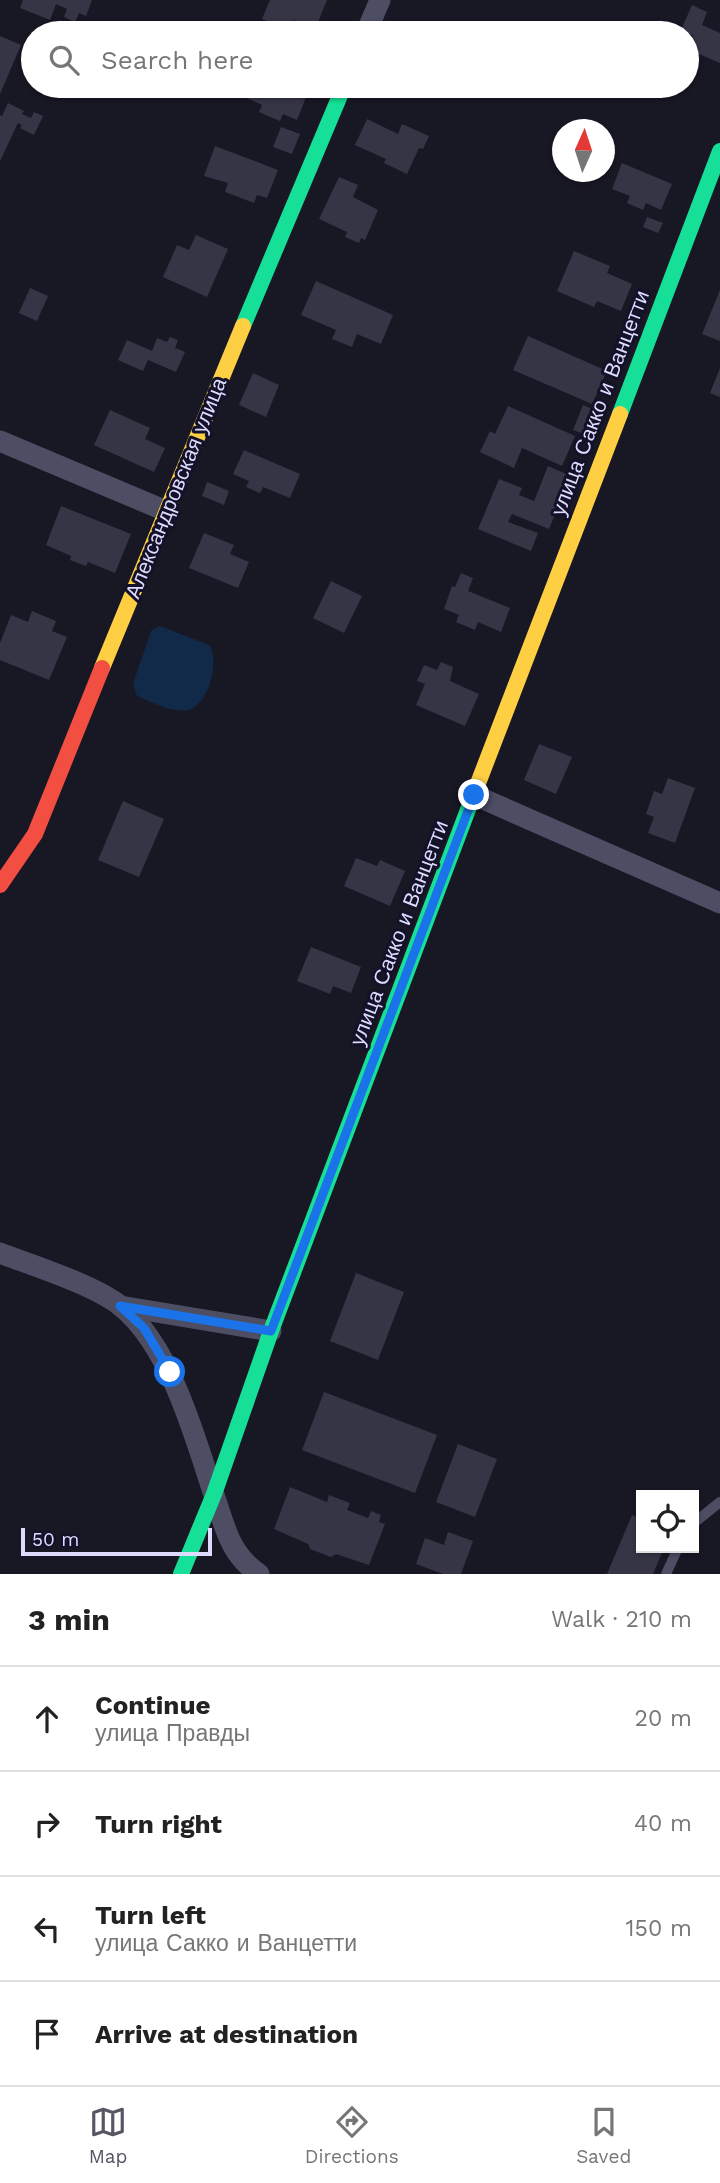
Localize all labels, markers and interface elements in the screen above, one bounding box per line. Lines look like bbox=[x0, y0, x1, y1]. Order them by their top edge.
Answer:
search box bbox=[21, 21, 699, 98]
icon: search bbox=[45, 41, 83, 79]
text: Search here bbox=[101, 45, 253, 75]
north arrow bbox=[552, 119, 615, 182]
street label: улица Сакко и Ванцетти bbox=[545, 287, 654, 519]
street label: Александровская улица bbox=[120, 374, 231, 602]
route end bbox=[458, 779, 489, 810]
street label: улица Сакко и Ванцетти bbox=[344, 817, 453, 1049]
route start bbox=[154, 1356, 185, 1387]
map controls bbox=[636, 1490, 699, 1553]
button: locate bbox=[636, 1490, 699, 1553]
scale bar bbox=[21, 1525, 212, 1557]
text: 50 m bbox=[32, 1528, 79, 1551]
text: 3 min bbox=[28, 1602, 110, 1637]
text: Walk · 210 m bbox=[551, 1606, 692, 1633]
text: Continue bbox=[95, 1690, 211, 1720]
icon: ahead bbox=[28, 1700, 66, 1738]
text: 20 m bbox=[635, 1705, 692, 1732]
text: улица Правды bbox=[95, 1720, 250, 1747]
icon: right bbox=[28, 1805, 66, 1843]
text: Turn right bbox=[95, 1809, 222, 1839]
text: 40 m bbox=[634, 1810, 692, 1837]
text: Turn left bbox=[95, 1900, 206, 1930]
icon: left bbox=[28, 1910, 66, 1948]
text: 150 m bbox=[626, 1915, 692, 1942]
text: улица Сакко и Ванцетти bbox=[95, 1930, 357, 1957]
icon: arrive bbox=[28, 2015, 66, 2053]
text: Arrive at destination bbox=[95, 2019, 358, 2049]
tab: Map bbox=[89, 2103, 127, 2168]
tab: Directions bbox=[305, 2103, 399, 2168]
tab: Saved bbox=[576, 2103, 631, 2168]

